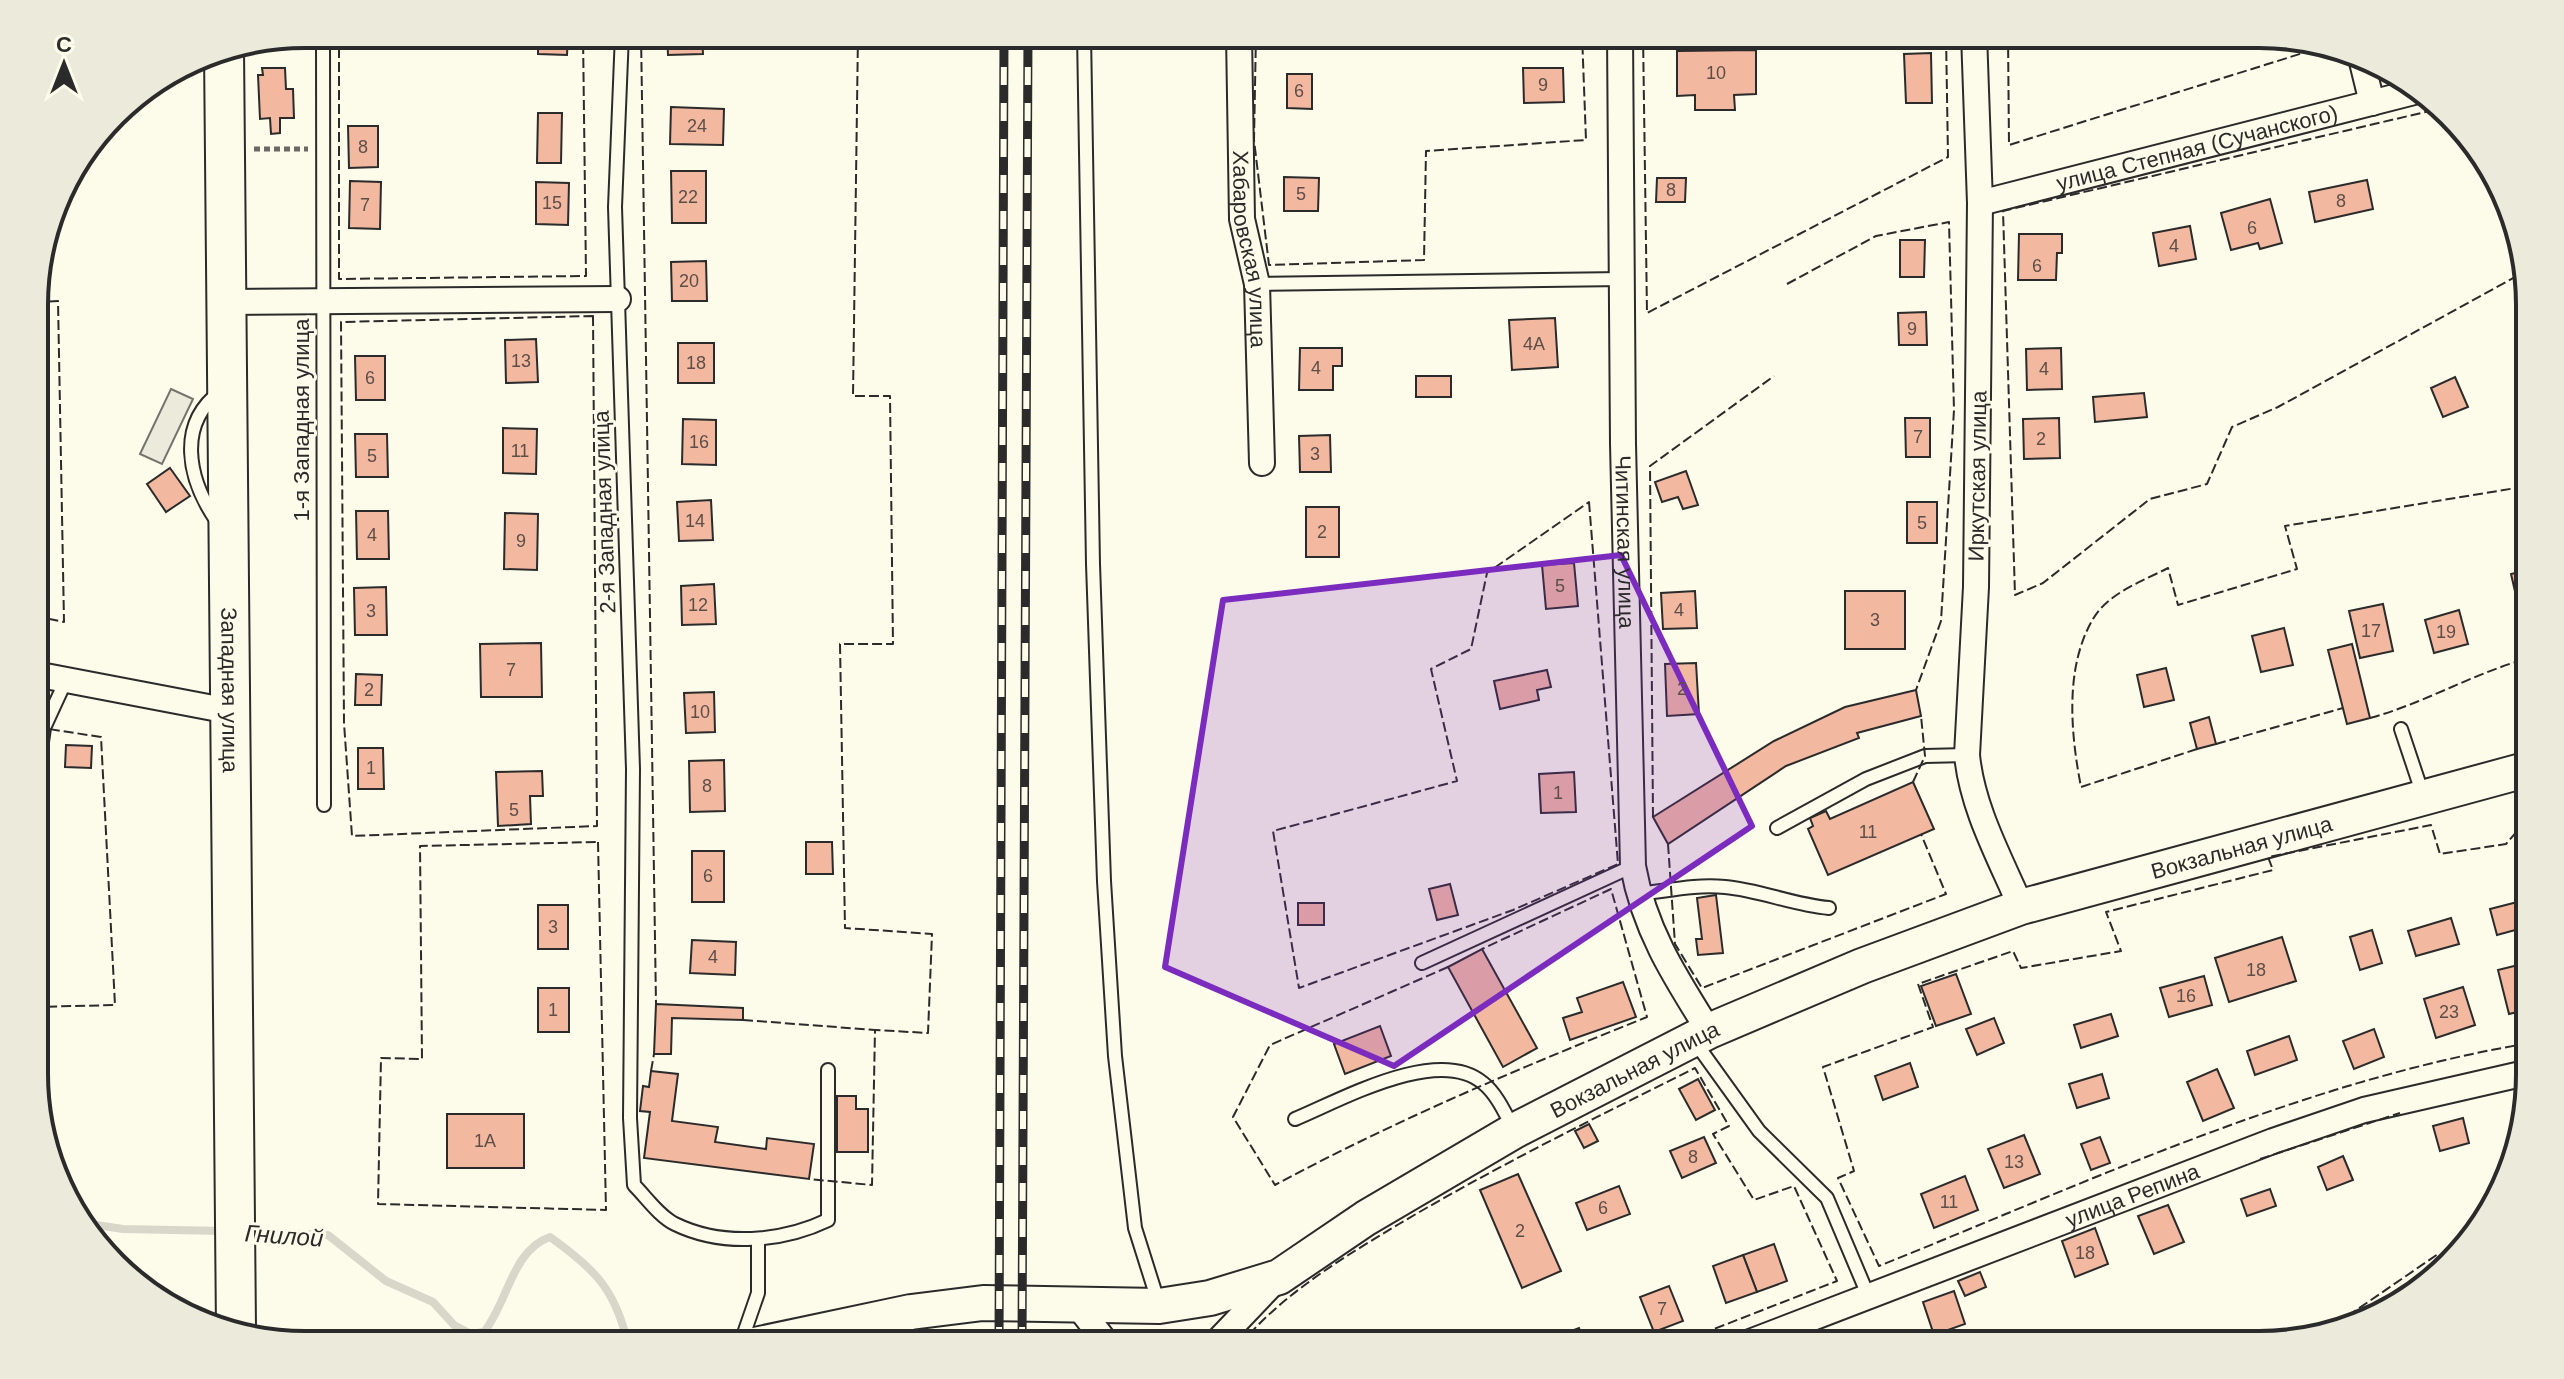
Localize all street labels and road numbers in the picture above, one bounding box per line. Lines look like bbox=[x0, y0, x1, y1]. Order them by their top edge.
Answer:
street label: улица Степная (Сучанского) bbox=[2054, 100, 2340, 196]
street label: Хабаровская улица bbox=[1228, 150, 1271, 349]
street label: 1-я Западная улица bbox=[289, 318, 314, 521]
street label: Иркутская улица bbox=[1964, 390, 1991, 562]
street label: 2-я Западная улица bbox=[588, 409, 621, 614]
street label: Читинская улица bbox=[1610, 455, 1639, 630]
street label: Западная улица bbox=[216, 607, 243, 774]
street label: Вокзальная улица bbox=[2148, 811, 2336, 884]
street label: Вокзальная улица bbox=[1546, 1016, 1724, 1123]
street label: улица Репина bbox=[2062, 1158, 2203, 1233]

